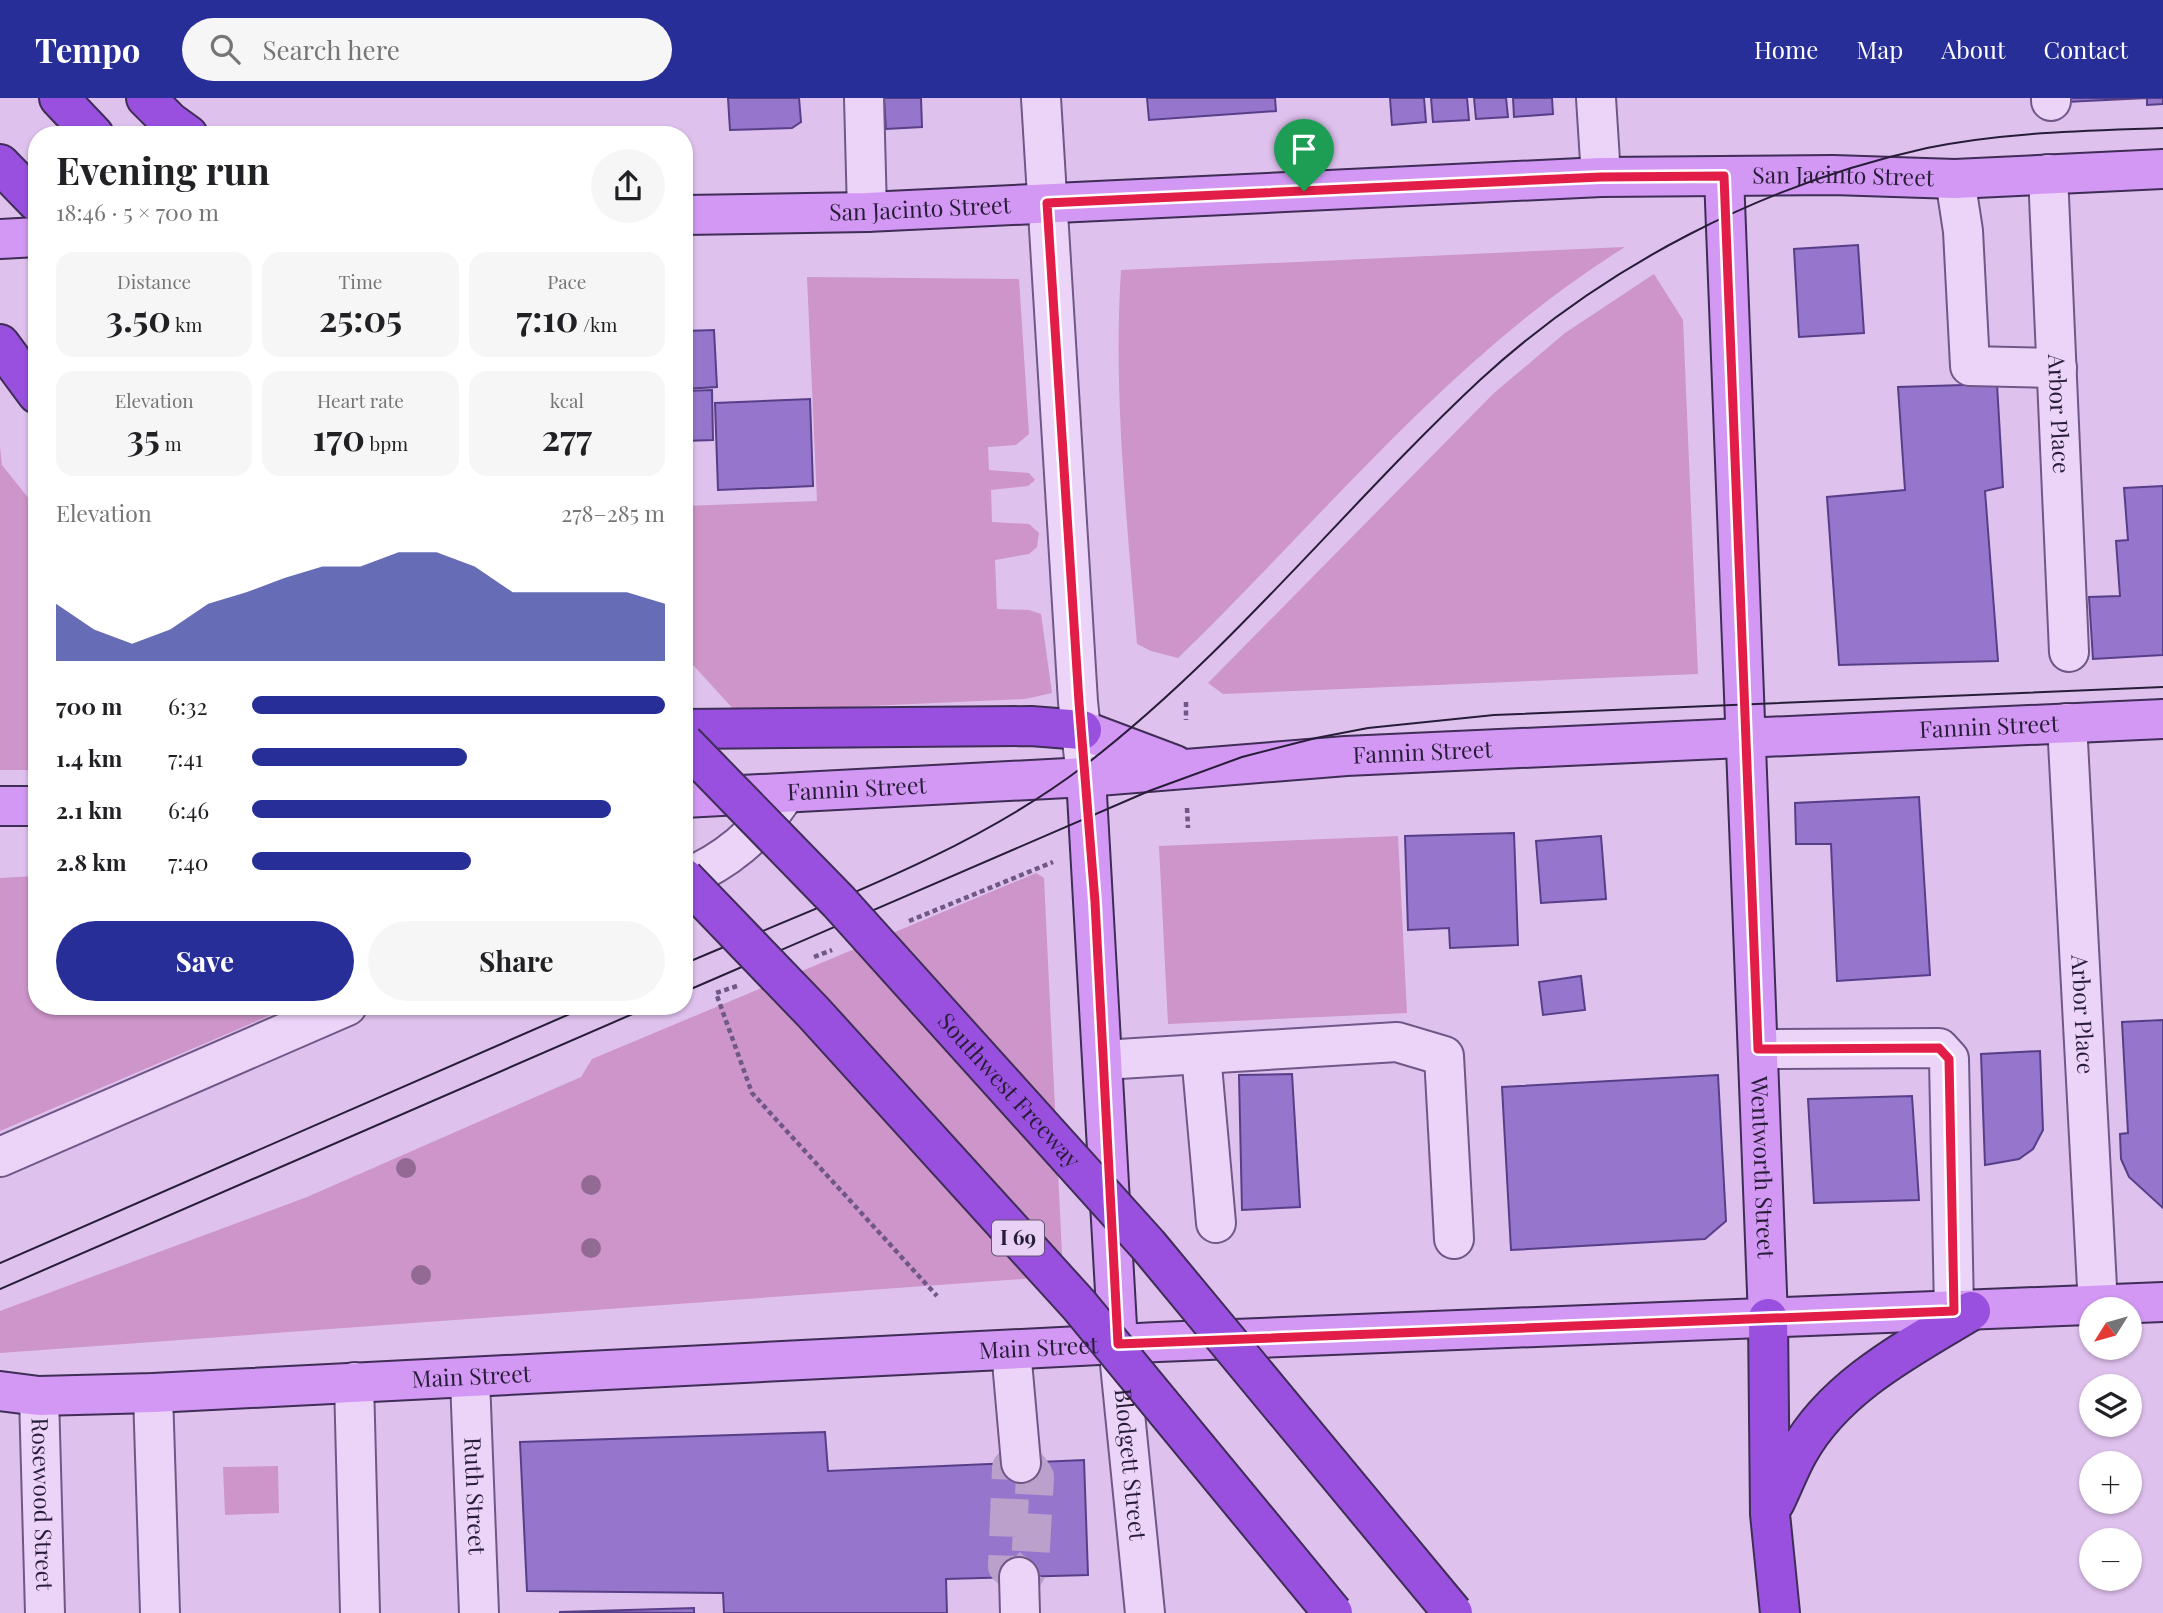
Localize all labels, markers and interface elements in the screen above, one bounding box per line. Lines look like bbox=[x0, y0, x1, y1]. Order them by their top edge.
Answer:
search box bbox=[182, 18, 672, 81]
text: Tempo bbox=[35, 27, 140, 71]
icon: search bbox=[206, 30, 244, 68]
text: Search here bbox=[262, 32, 400, 67]
text: Home bbox=[1754, 33, 1818, 65]
text: Map bbox=[1856, 33, 1903, 65]
text: About bbox=[1941, 33, 2005, 65]
text: Contact bbox=[2043, 33, 2128, 65]
pin bbox=[1274, 119, 1334, 191]
icon: arrive bbox=[1285, 130, 1323, 168]
text: Evening run bbox=[56, 144, 270, 195]
button: share bbox=[591, 149, 665, 223]
street label: San Jacinto Street bbox=[1752, 158, 1935, 192]
street label: San Jacinto Street bbox=[829, 188, 1012, 227]
text: 18:46 · 5 × 700 m bbox=[56, 196, 219, 227]
text: Distance bbox=[117, 268, 191, 294]
text: Time bbox=[339, 268, 382, 294]
text: Pace bbox=[547, 268, 586, 294]
text: 3.50 bbox=[106, 294, 171, 341]
text: 25:05 bbox=[319, 294, 402, 341]
text: 7:10 bbox=[516, 294, 578, 341]
text: km bbox=[171, 311, 202, 337]
text: /km bbox=[578, 311, 617, 337]
street label: Arbor Place bbox=[2042, 352, 2078, 474]
text: Elevation bbox=[115, 387, 194, 413]
text: Heart rate bbox=[317, 387, 404, 413]
text: kcal bbox=[550, 387, 584, 413]
text: 35 bbox=[127, 413, 160, 460]
text: 170 bbox=[313, 413, 365, 460]
text: 277 bbox=[542, 413, 592, 460]
text: m bbox=[160, 430, 182, 456]
text: bpm bbox=[365, 430, 408, 456]
text: Elevation bbox=[56, 497, 152, 528]
text: 278–285 m bbox=[561, 497, 665, 528]
text: 700 m bbox=[56, 690, 122, 721]
text: 6:32 bbox=[168, 690, 207, 721]
street label: Fannin Street bbox=[1918, 707, 2060, 744]
street label: Fannin Street bbox=[1352, 732, 1494, 770]
text: 1.4 km bbox=[56, 742, 122, 773]
text: 7:41 bbox=[168, 742, 203, 773]
street label: Fannin Street bbox=[786, 768, 928, 807]
text: 2.1 km bbox=[56, 794, 122, 825]
text: 6:46 bbox=[168, 794, 209, 825]
text: 2.8 km bbox=[56, 846, 127, 877]
text: 7:40 bbox=[168, 846, 209, 877]
button: Save bbox=[56, 921, 354, 1001]
button: Share bbox=[368, 921, 665, 1001]
street label: Arbor Place bbox=[2065, 953, 2103, 1075]
street label: Southwest Freeway bbox=[932, 1005, 1089, 1174]
street label: Wentworth Street bbox=[1745, 1074, 1783, 1260]
road number: I 69 bbox=[992, 1220, 1044, 1256]
north arrow bbox=[2079, 1297, 2142, 1360]
map controls bbox=[2079, 1297, 2142, 1591]
street label: Main Street bbox=[978, 1328, 1100, 1365]
street label: Main Street bbox=[411, 1357, 532, 1394]
button: layers bbox=[2079, 1374, 2142, 1437]
street label: Blodgett Street bbox=[1109, 1387, 1155, 1543]
street label: Rosewood Street bbox=[26, 1417, 61, 1592]
street label: Ruth Street bbox=[458, 1437, 494, 1556]
button: + bbox=[2079, 1451, 2142, 1514]
button: − bbox=[2079, 1528, 2142, 1591]

